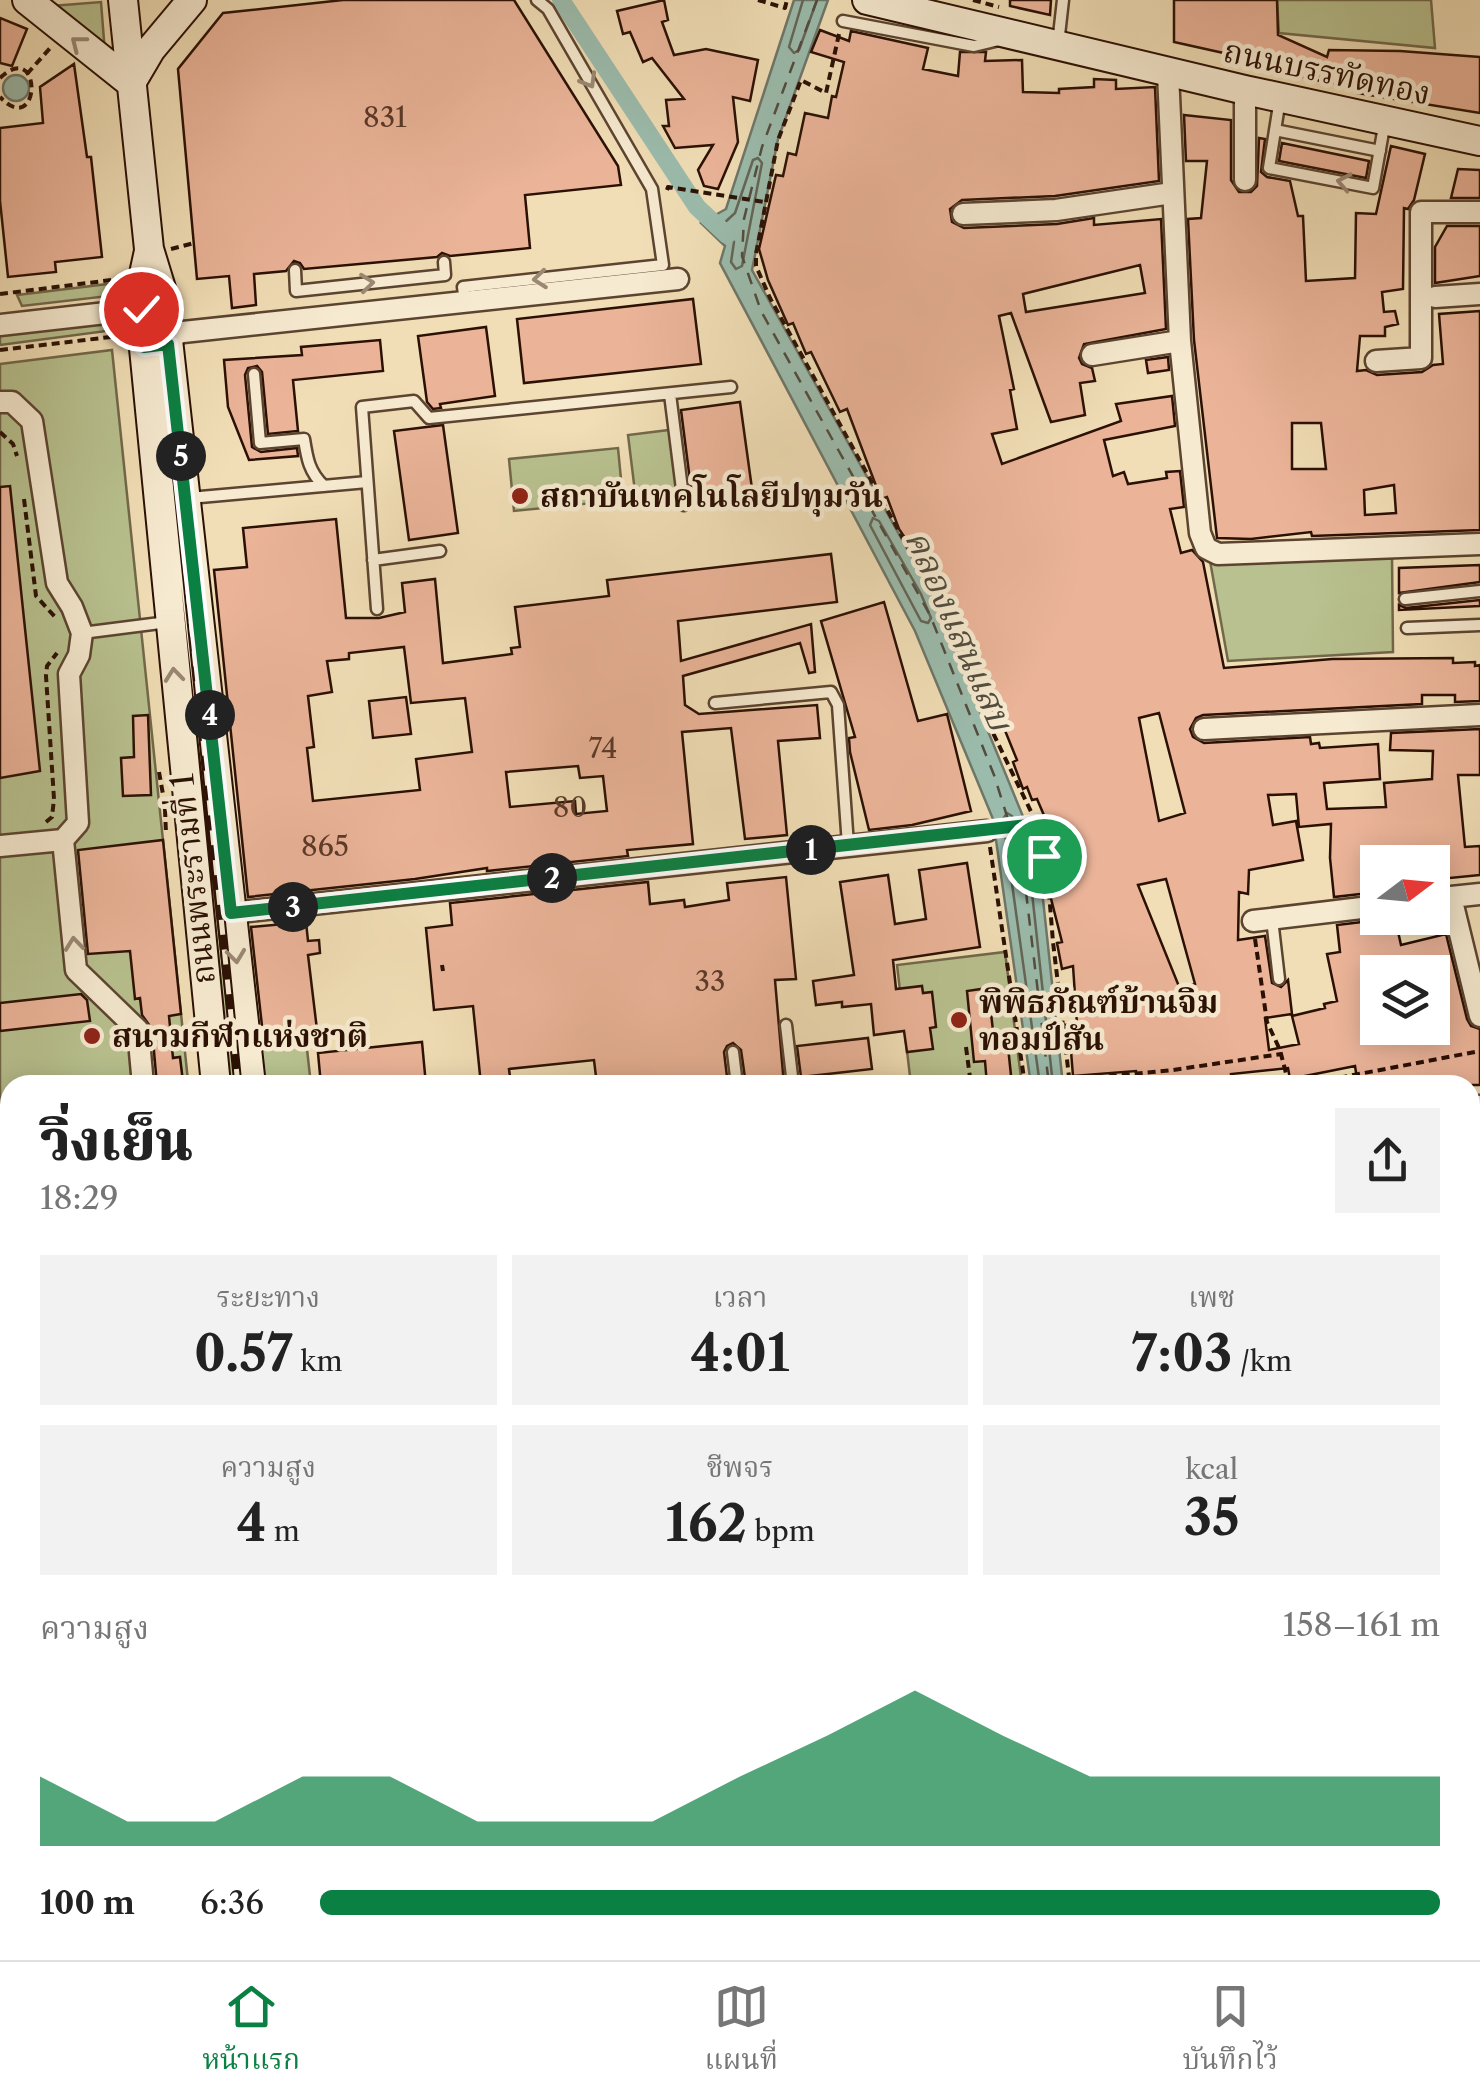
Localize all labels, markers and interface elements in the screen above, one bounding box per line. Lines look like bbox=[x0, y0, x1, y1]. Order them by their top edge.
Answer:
street label: ถนนบรรทัดทอง bbox=[1220, 31, 1434, 112]
one-way arrow bbox=[71, 37, 89, 54]
one-way arrow bbox=[577, 70, 597, 88]
house number: 831 bbox=[363, 100, 407, 134]
one-way arrow bbox=[1336, 172, 1353, 193]
pin bbox=[99, 267, 184, 352]
one-way arrow bbox=[532, 268, 548, 289]
one-way arrow bbox=[359, 273, 375, 294]
icon: check bbox=[114, 282, 169, 337]
pin: 5 bbox=[156, 431, 206, 481]
text: 5 bbox=[173, 439, 189, 473]
place label: สถาบันเทคโนโลยีปทุมวัน bbox=[540, 474, 883, 517]
marker: สถาบันเทคโนโลยีปทุมวัน bbox=[509, 485, 531, 507]
water label: คลองแสนแสบ bbox=[896, 523, 1024, 738]
one-way arrow bbox=[164, 666, 185, 682]
pin: 4 bbox=[185, 690, 235, 740]
text: 4 bbox=[202, 698, 218, 732]
house number: 74 bbox=[588, 731, 618, 765]
street label: ถนนพระรามที่ 1 bbox=[159, 772, 223, 987]
house number: 80 bbox=[553, 790, 587, 824]
pin bbox=[1002, 814, 1087, 899]
pin: 1 bbox=[786, 825, 836, 875]
house number: 865 bbox=[301, 829, 349, 863]
icon: arrive bbox=[1017, 829, 1072, 884]
text: 1 bbox=[805, 833, 817, 867]
north arrow bbox=[1360, 845, 1450, 935]
map controls bbox=[1360, 845, 1450, 1045]
pin: 2 bbox=[527, 853, 577, 903]
text: 2 bbox=[544, 861, 560, 895]
pin: 3 bbox=[268, 882, 318, 932]
text: 3 bbox=[285, 890, 301, 924]
one-way arrow bbox=[63, 935, 85, 951]
one-way arrow bbox=[225, 948, 246, 964]
button: layers bbox=[1360, 955, 1450, 1045]
house number: 33 bbox=[695, 964, 725, 998]
place label: พิพิธภัณฑ์บ้านจิม ทอมป์สัน bbox=[979, 982, 1218, 1058]
marker: พิพิธภัณฑ์บ้านจิม ทอมป์สัน bbox=[948, 1009, 970, 1031]
place label: สนามกีฬาแห่งชาติ bbox=[112, 1016, 368, 1055]
marker: สนามกีฬาแห่งชาติ bbox=[81, 1025, 103, 1047]
text: วิ่งเย็น bbox=[40, 1107, 193, 1174]
button: share bbox=[1335, 1108, 1440, 1213]
text: 18:29 bbox=[40, 1178, 119, 1217]
text: ระยะทาง bbox=[217, 1280, 320, 1314]
text: เวลา bbox=[713, 1280, 767, 1314]
text: เพซ bbox=[1188, 1280, 1235, 1314]
text: 0.57 bbox=[194, 1322, 293, 1384]
text: 4:01 bbox=[691, 1322, 789, 1384]
text: 7:03 bbox=[1131, 1322, 1232, 1384]
text: km bbox=[293, 1344, 343, 1378]
text: /km bbox=[1232, 1344, 1292, 1378]
text: ความสูง bbox=[221, 1450, 316, 1484]
text: ชีพจร bbox=[707, 1450, 773, 1484]
text: kcal bbox=[1185, 1452, 1238, 1486]
text: 35 bbox=[1184, 1486, 1240, 1548]
text: 4 bbox=[237, 1492, 266, 1554]
text: 162 bbox=[665, 1492, 747, 1554]
text: m bbox=[266, 1514, 300, 1548]
text: bpm bbox=[747, 1514, 815, 1548]
text: 158–161 m bbox=[1283, 1605, 1440, 1644]
text: ความสูง bbox=[40, 1608, 149, 1647]
text: 100 m bbox=[40, 1883, 135, 1922]
text: 6:36 bbox=[200, 1883, 264, 1922]
tab: หน้าแรก bbox=[202, 1979, 300, 2084]
tab: แผนที่ bbox=[705, 1979, 778, 2084]
tab: บันทึกไว้ bbox=[1182, 1979, 1278, 2084]

